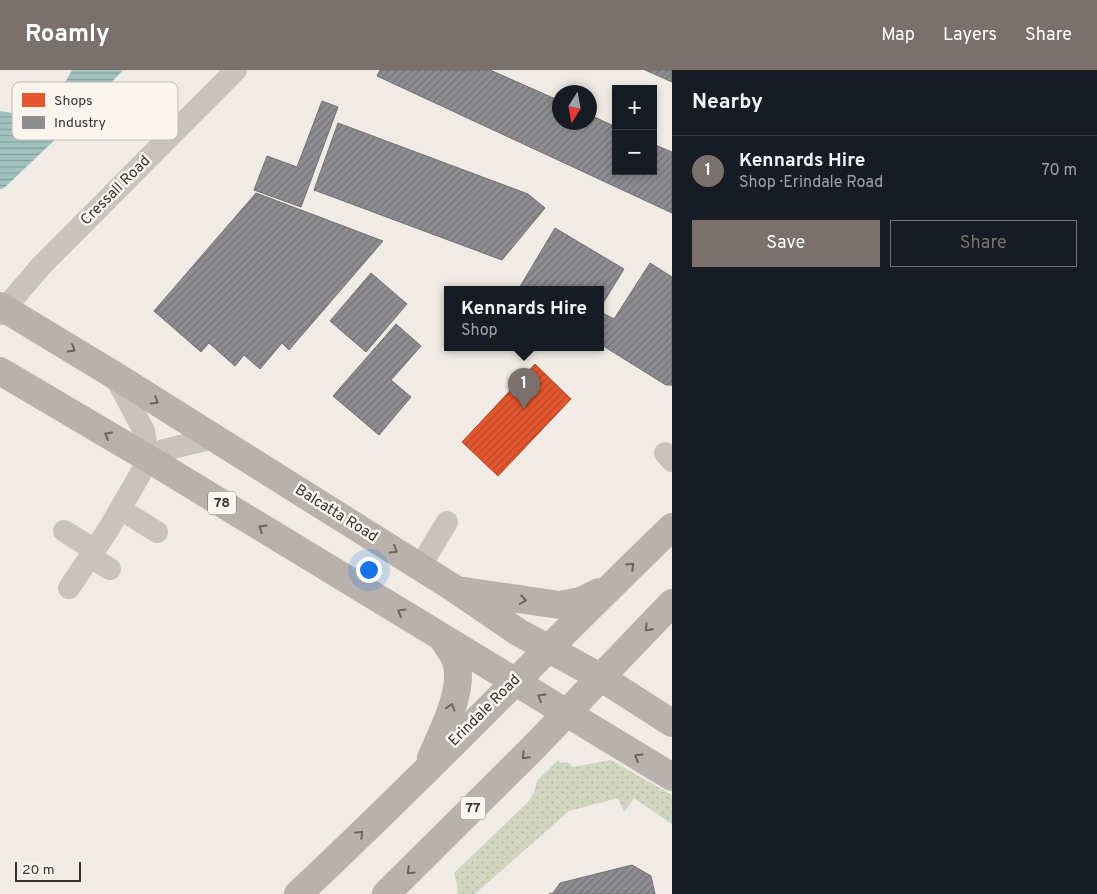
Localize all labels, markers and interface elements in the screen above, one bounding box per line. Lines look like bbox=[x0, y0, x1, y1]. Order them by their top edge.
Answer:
text: Roamly bbox=[25, 20, 110, 50]
text: Map bbox=[881, 24, 915, 47]
text: Layers bbox=[943, 24, 997, 47]
text: Share bbox=[1025, 24, 1072, 47]
legend bbox=[12, 82, 178, 140]
north arrow bbox=[552, 85, 597, 130]
map controls bbox=[612, 85, 657, 175]
button: + bbox=[612, 85, 657, 130]
text: Nearby bbox=[692, 89, 763, 116]
text: Shops bbox=[54, 93, 93, 110]
text: Industry bbox=[54, 115, 106, 132]
button: − bbox=[612, 130, 657, 175]
text: Kennards Hire bbox=[739, 149, 865, 173]
street label: Cressall Road bbox=[77, 152, 155, 230]
text: 1 bbox=[705, 161, 711, 181]
text: 70 m bbox=[1042, 161, 1077, 181]
text: Shop · Erindale Road bbox=[739, 173, 883, 193]
button: Save bbox=[692, 220, 880, 267]
button: Share bbox=[890, 220, 1077, 267]
popup bbox=[444, 286, 604, 351]
text: Kennards Hire bbox=[461, 297, 587, 321]
text: Shop bbox=[461, 321, 498, 341]
one-way arrow bbox=[66, 343, 75, 353]
pin: 1 bbox=[508, 368, 540, 409]
one-way arrow bbox=[150, 395, 159, 404]
one-way arrow bbox=[104, 431, 113, 441]
street label: Balcatta Road bbox=[291, 481, 381, 547]
road number: 78 bbox=[208, 492, 236, 514]
one-way arrow bbox=[258, 524, 267, 534]
one-way arrow bbox=[389, 544, 398, 554]
your location bbox=[356, 557, 382, 583]
one-way arrow bbox=[626, 563, 635, 572]
one-way arrow bbox=[518, 595, 527, 605]
one-way arrow bbox=[397, 609, 406, 619]
one-way arrow bbox=[645, 622, 654, 631]
street label: Erindale Road bbox=[445, 671, 525, 751]
one-way arrow bbox=[537, 693, 546, 703]
one-way arrow bbox=[446, 703, 456, 712]
one-way arrow bbox=[521, 750, 530, 759]
one-way arrow bbox=[635, 753, 644, 763]
road number: 77 bbox=[460, 796, 486, 820]
one-way arrow bbox=[355, 831, 364, 840]
scale bar bbox=[15, 859, 81, 882]
text: 20 m bbox=[22, 862, 55, 879]
one-way arrow bbox=[406, 865, 415, 874]

